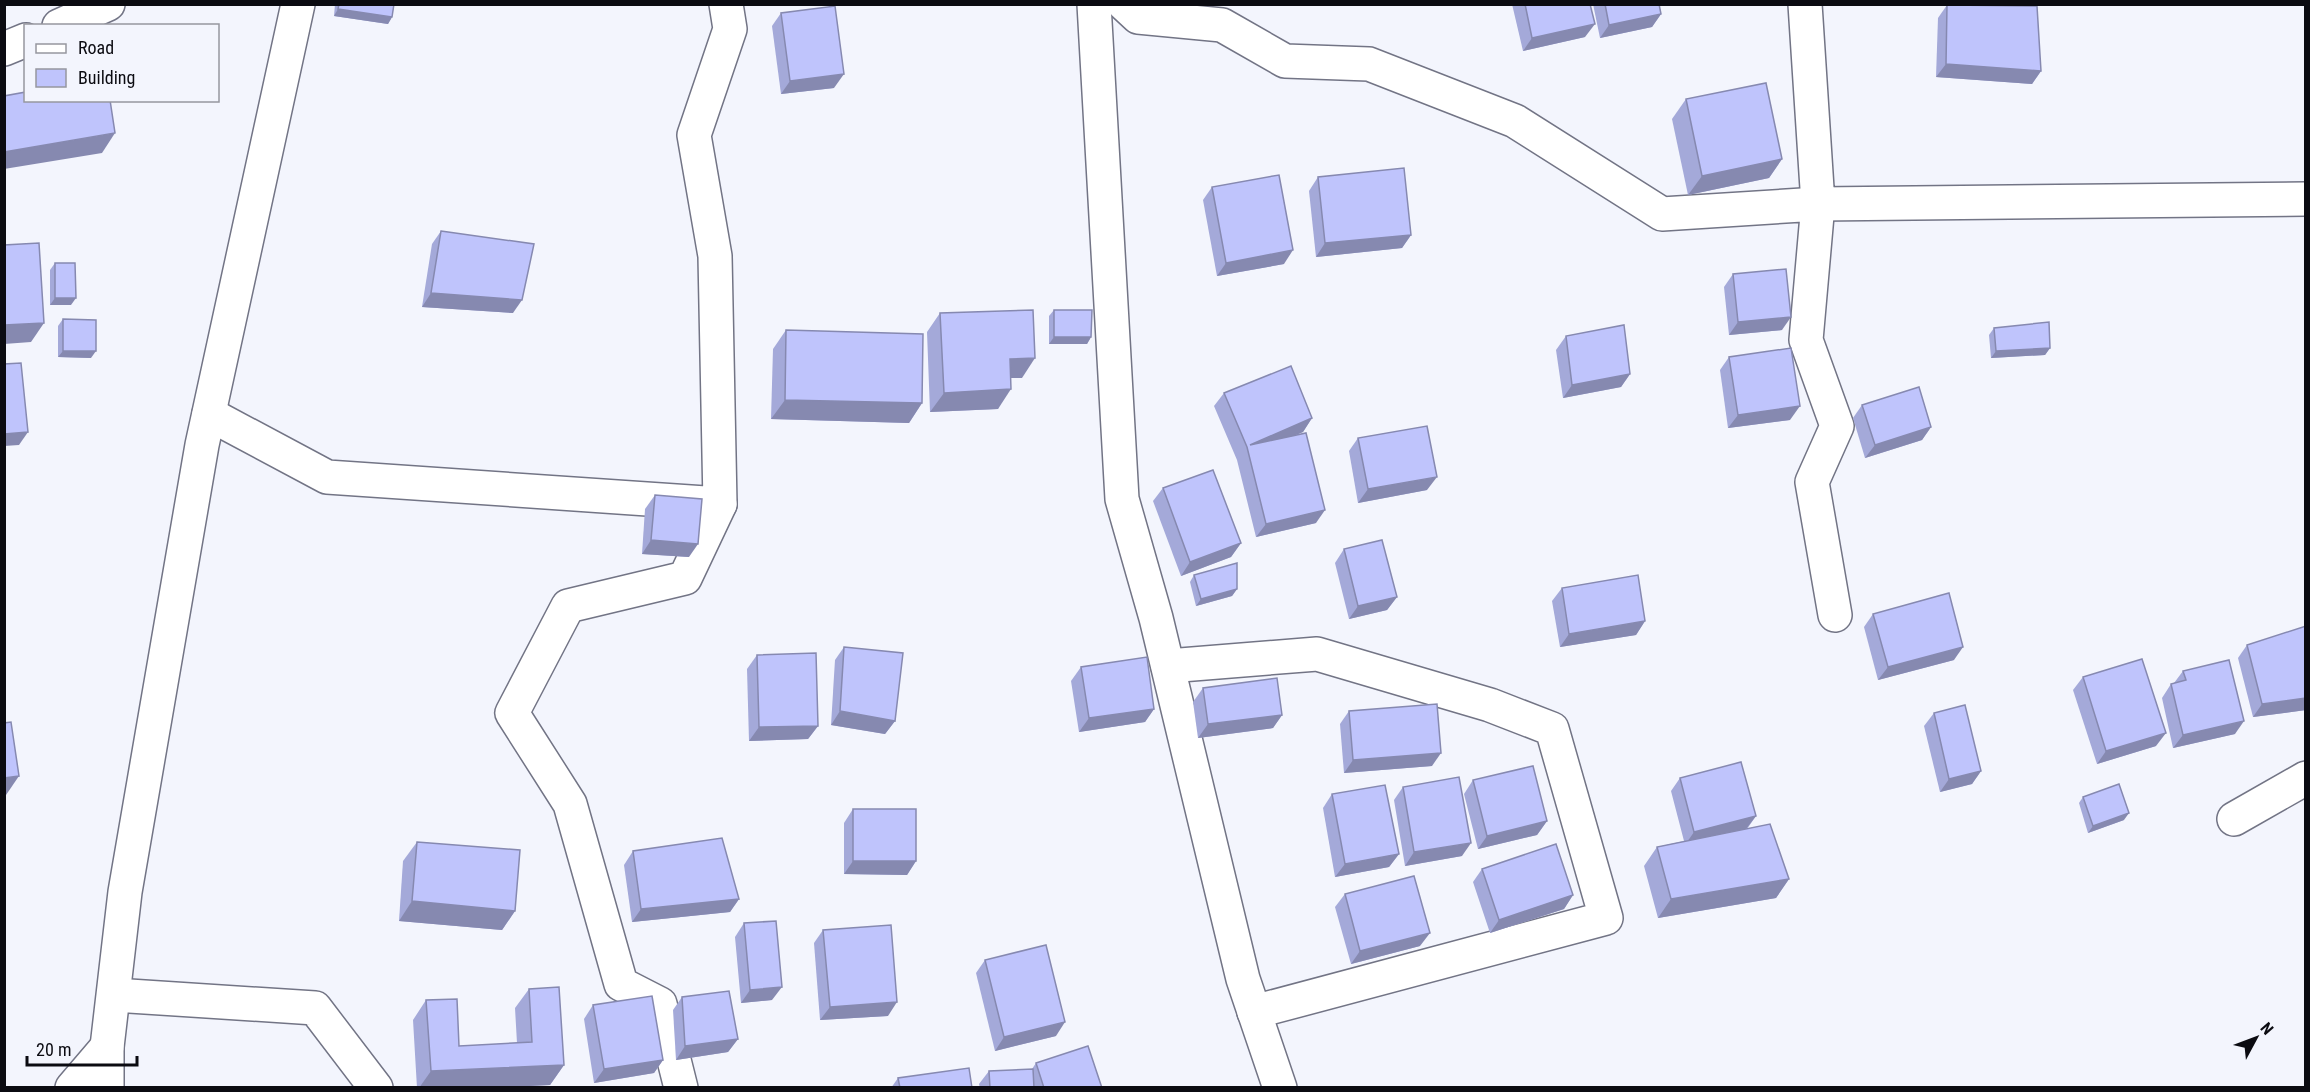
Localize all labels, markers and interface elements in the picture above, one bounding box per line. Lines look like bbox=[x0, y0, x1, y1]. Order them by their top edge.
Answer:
legend bbox=[24, 24, 219, 102]
text: Road bbox=[78, 37, 114, 58]
text: Building bbox=[78, 67, 135, 88]
north arrow bbox=[2226, 1008, 2286, 1068]
text: N bbox=[2257, 1019, 2277, 1038]
scale bar bbox=[27, 1029, 136, 1067]
text: 20 m bbox=[36, 1039, 71, 1060]

